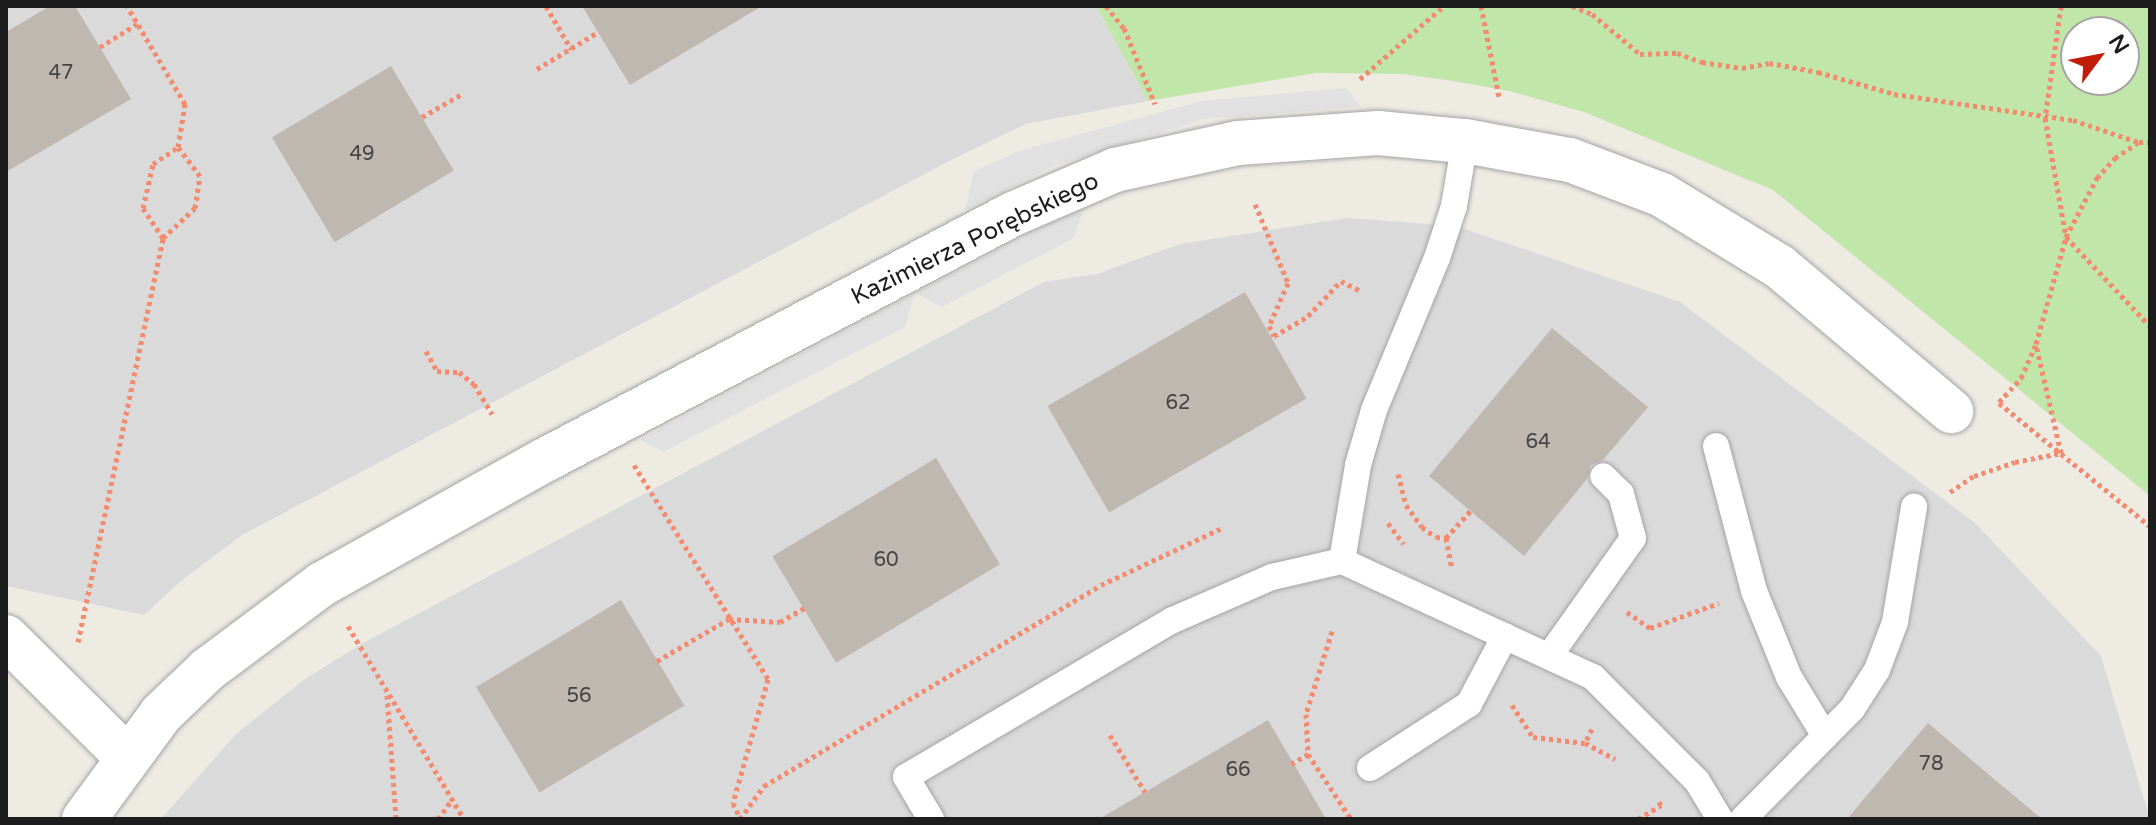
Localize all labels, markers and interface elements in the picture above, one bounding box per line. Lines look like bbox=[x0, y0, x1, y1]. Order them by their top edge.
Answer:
north arrow bbox=[2060, 16, 2140, 96]
text: N bbox=[2103, 30, 2134, 59]
house number: 47 bbox=[48, 61, 74, 85]
house number: 49 bbox=[349, 142, 375, 166]
street label: Kazimierza Porębskiego bbox=[847, 166, 1103, 312]
house number: 62 bbox=[1165, 391, 1191, 415]
house number: 64 bbox=[1525, 430, 1551, 454]
house number: 60 bbox=[873, 548, 899, 572]
house number: 56 bbox=[566, 684, 592, 708]
house number: 78 bbox=[1918, 752, 1944, 776]
house number: 66 bbox=[1225, 758, 1251, 782]

